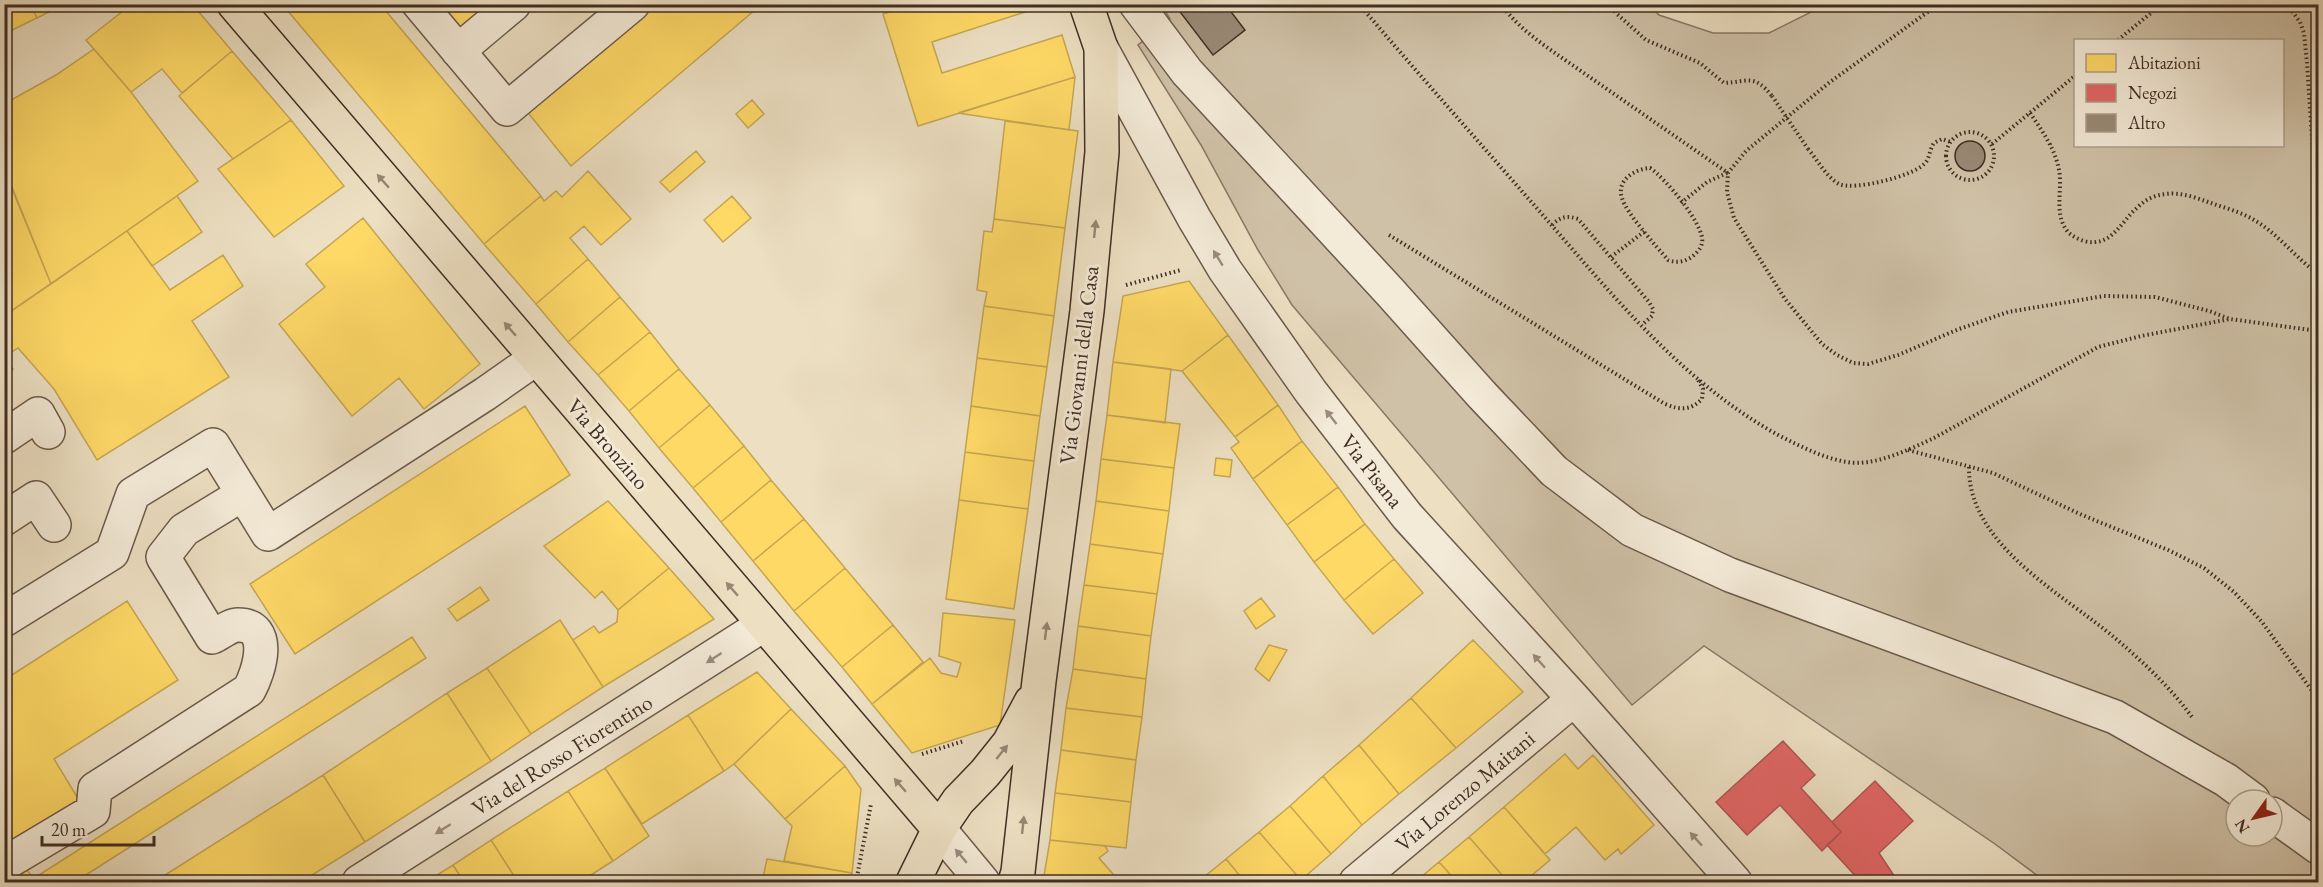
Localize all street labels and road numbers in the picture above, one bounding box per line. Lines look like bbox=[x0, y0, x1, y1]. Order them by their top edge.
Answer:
street label: Via Giovanni della Casa bbox=[1052, 264, 1106, 466]
street label: Via Bronzino bbox=[560, 392, 656, 496]
street label: Via Pisana bbox=[1334, 428, 1410, 514]
street label: Via del Rosso Fiorentino bbox=[466, 687, 658, 822]
street label: Via Lorenzo Maitani bbox=[1389, 724, 1541, 858]

